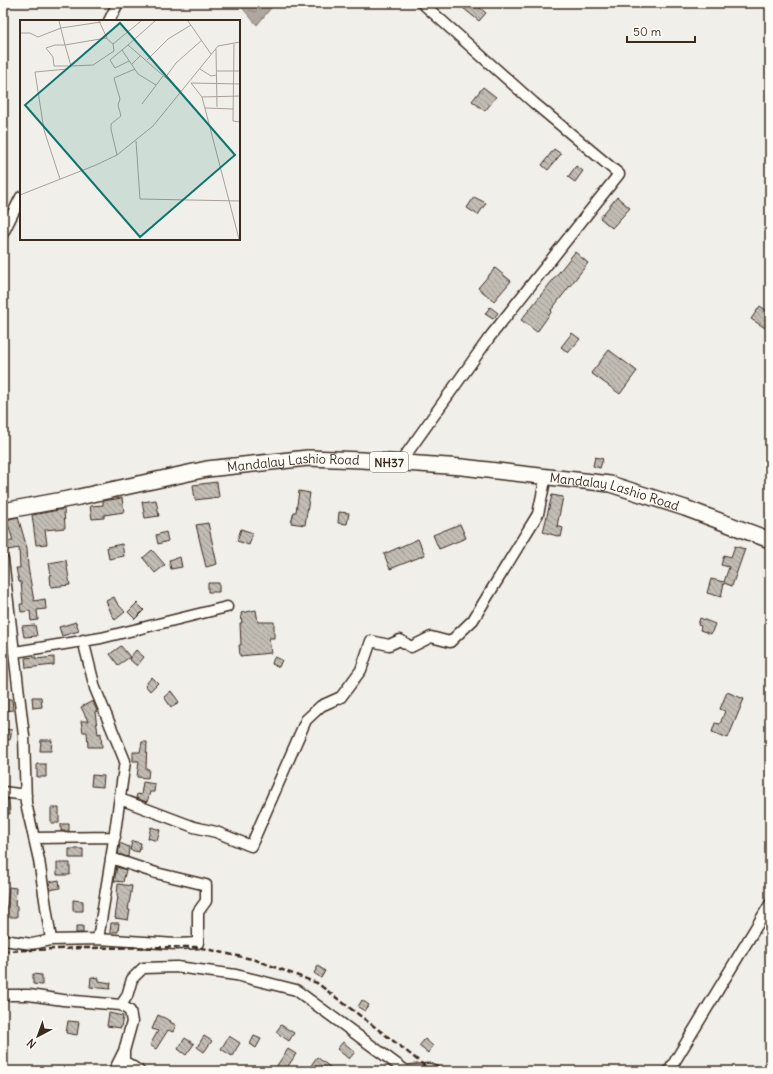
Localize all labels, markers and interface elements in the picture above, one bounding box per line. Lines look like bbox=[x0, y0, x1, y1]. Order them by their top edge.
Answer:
scale bar bbox=[627, 18, 695, 44]
inset map bbox=[20, 20, 240, 240]
text: 50 m bbox=[633, 24, 662, 39]
street label: Mandalay Lashio Road bbox=[226, 450, 360, 475]
road number: NH37 bbox=[370, 452, 408, 472]
street label: Mandalay Lashio Road bbox=[549, 469, 682, 514]
north arrow bbox=[18, 1016, 58, 1056]
text: N bbox=[24, 1036, 39, 1051]

